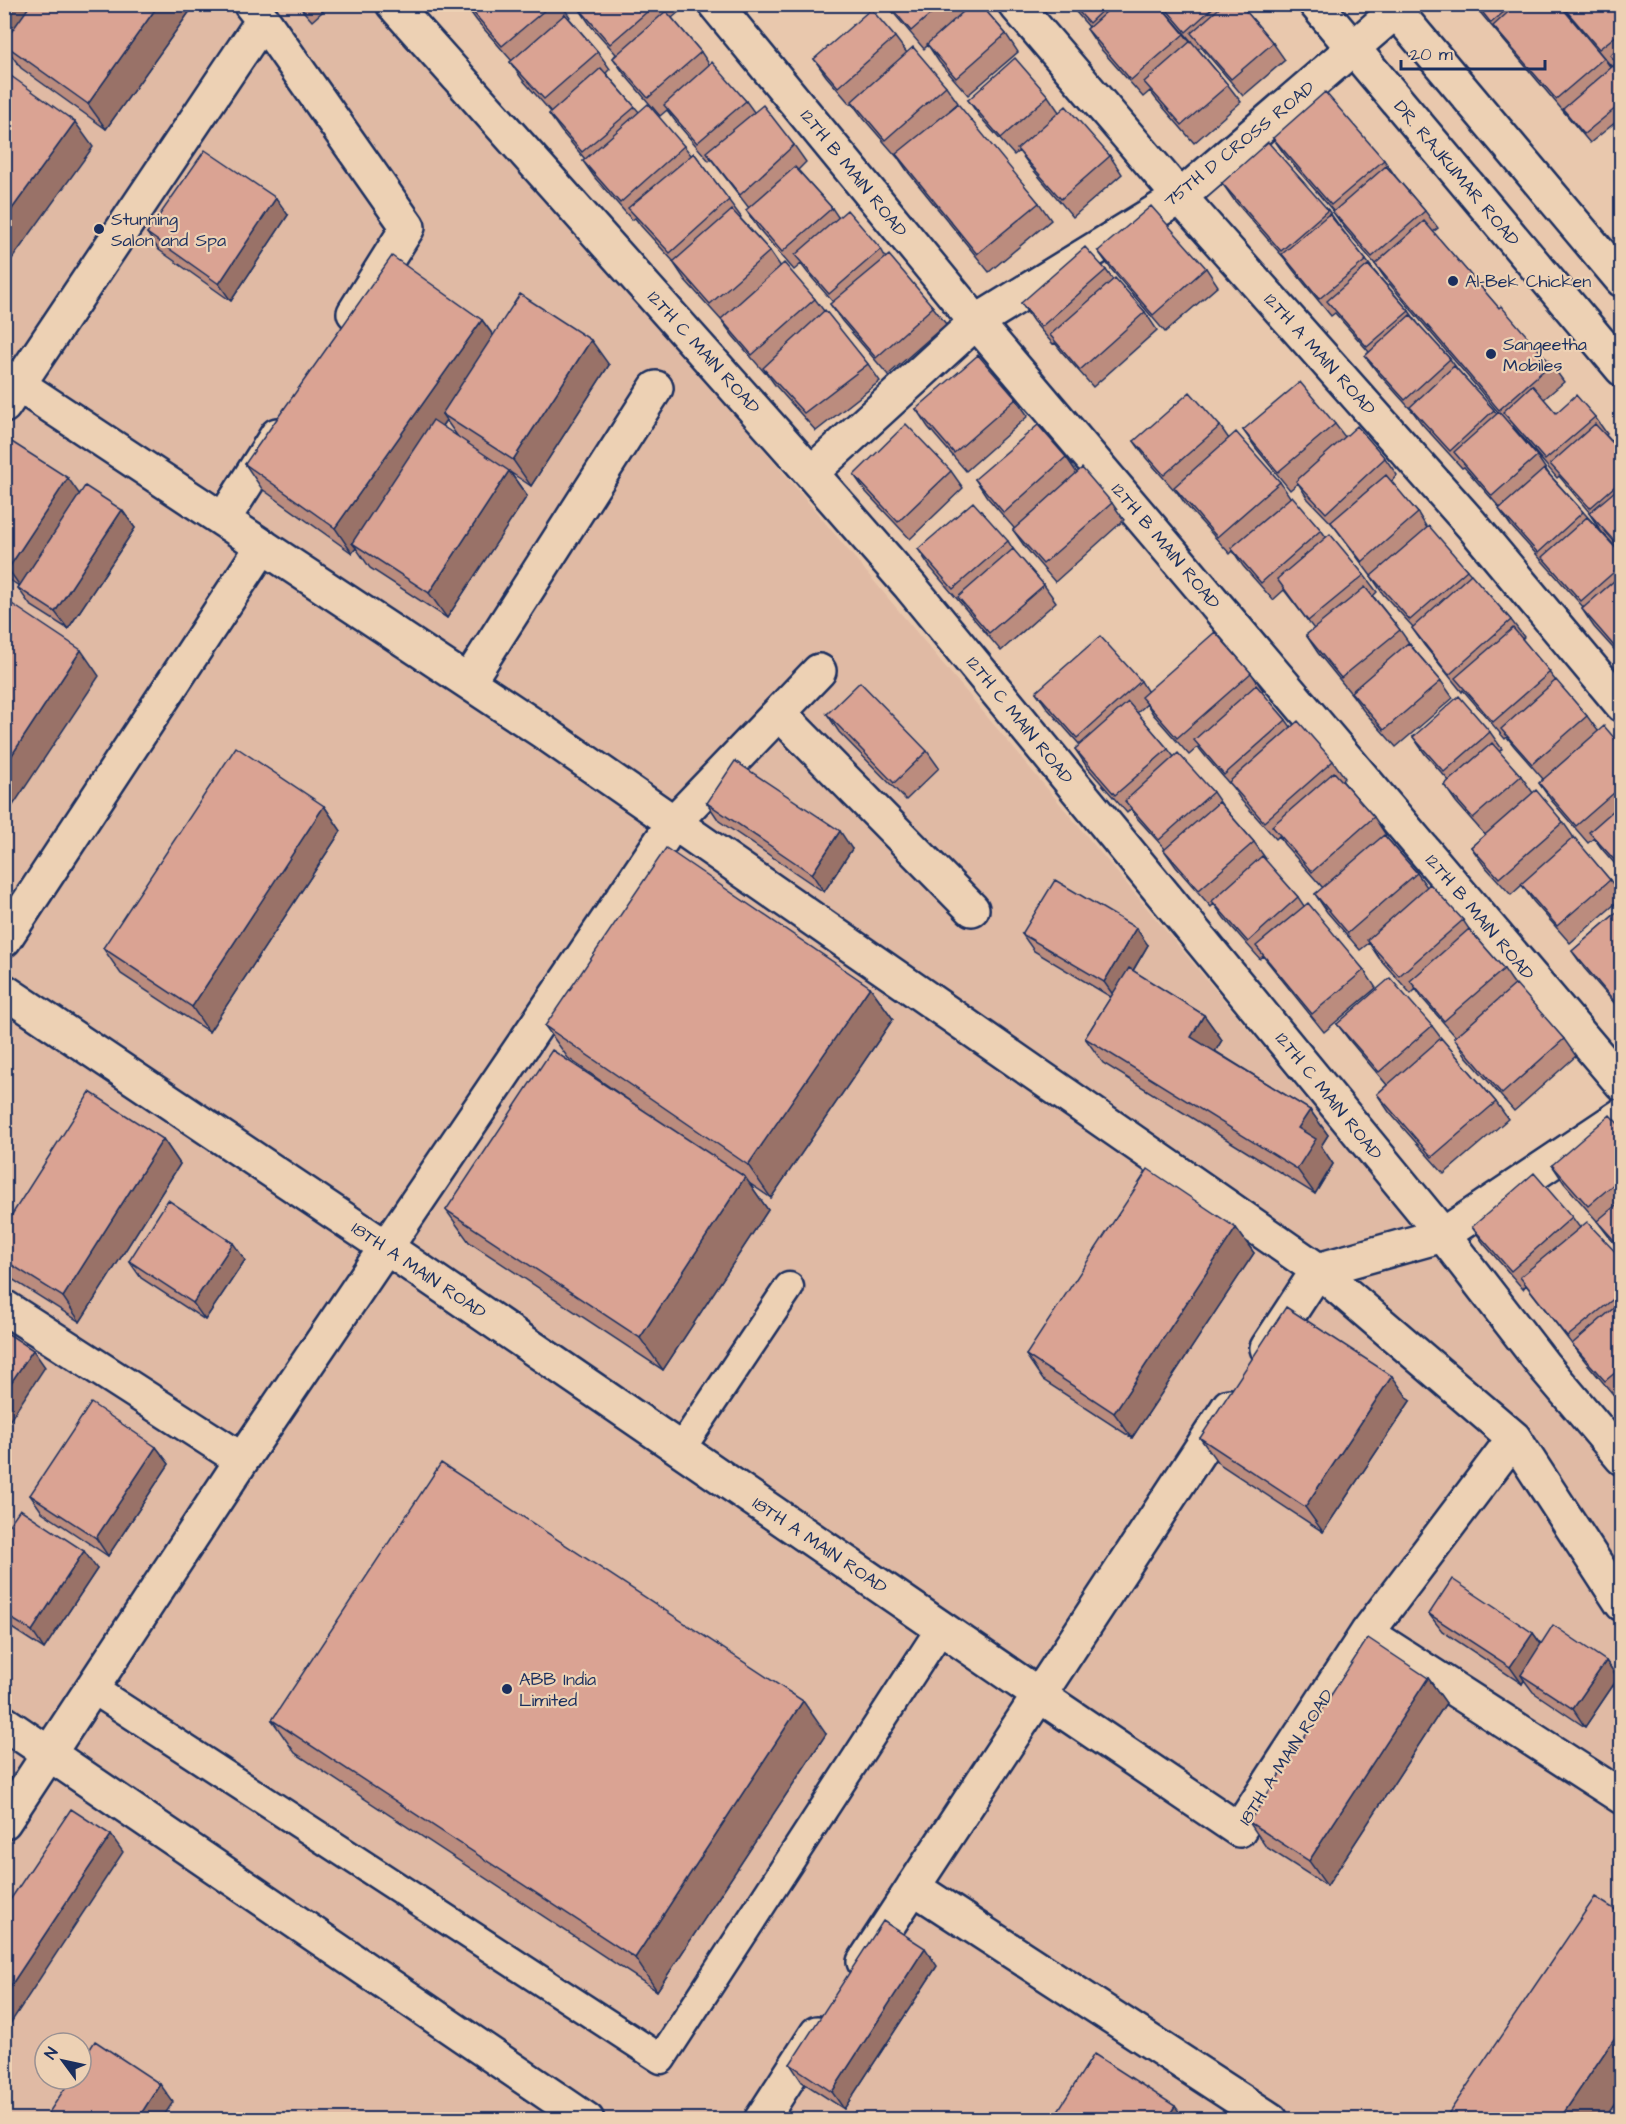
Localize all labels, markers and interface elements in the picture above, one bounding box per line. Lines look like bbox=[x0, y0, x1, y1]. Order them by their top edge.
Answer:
scale bar bbox=[1401, 33, 1545, 71]
text: 20 m bbox=[1410, 42, 1453, 67]
street label: 75TH D CROSS ROAD bbox=[1158, 75, 1321, 213]
street label: DR. RAJKUMAR ROAD bbox=[1388, 95, 1525, 252]
street label: 12TH B MAIN ROAD bbox=[794, 104, 913, 243]
place label: Stunning Salon and Spa bbox=[111, 207, 226, 253]
marker: Stunning Salon and Spa bbox=[92, 222, 106, 236]
place label: Al-Bek Chicken bbox=[1465, 269, 1591, 294]
marker: Al-Bek Chicken bbox=[1446, 274, 1460, 288]
street label: 12TH C MAIN ROAD bbox=[642, 285, 766, 420]
street label: 12TH A MAIN ROAD bbox=[1258, 288, 1381, 421]
place label: Sangeetha Mobiles bbox=[1503, 332, 1587, 378]
marker: Sangeetha Mobiles bbox=[1484, 347, 1498, 361]
street label: 12TH B MAIN ROAD bbox=[1105, 478, 1226, 615]
street label: 12TH C MAIN ROAD bbox=[960, 651, 1079, 790]
street label: 12TH B MAIN ROAD bbox=[1419, 849, 1540, 986]
street label: 12TH C MAIN ROAD bbox=[1269, 1027, 1388, 1166]
street label: 18TH A MAIN ROAD bbox=[346, 1216, 491, 1325]
street label: 18TH A MAIN ROAD bbox=[747, 1491, 892, 1600]
place label: ABB India Limited bbox=[519, 1667, 596, 1713]
marker: ABB India Limited bbox=[500, 1682, 514, 1696]
street label: 18TH A MAIN ROAD bbox=[1233, 1684, 1340, 1830]
north arrow bbox=[33, 2031, 93, 2091]
text: N bbox=[39, 2043, 63, 2064]

